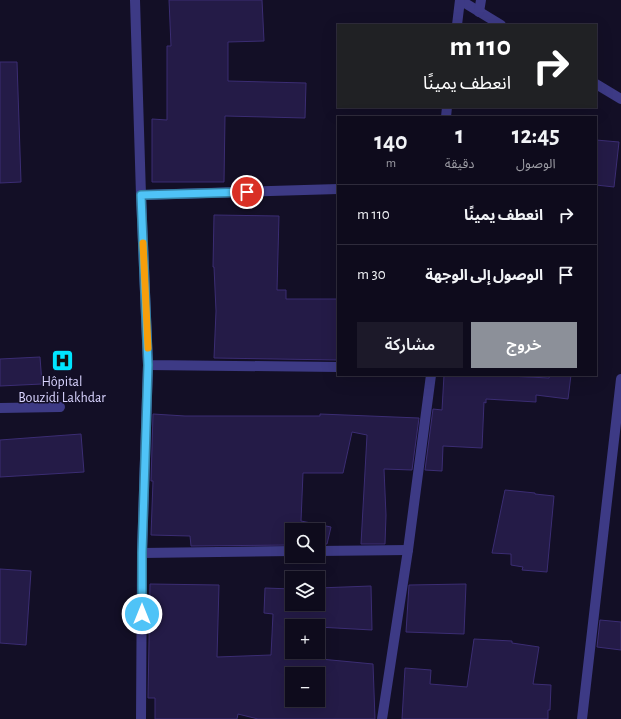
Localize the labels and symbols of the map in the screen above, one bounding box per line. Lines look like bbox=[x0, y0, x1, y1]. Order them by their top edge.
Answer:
pin bbox=[230, 175, 264, 209]
hospital icon: Hôpital Bouzidi Lakhdar bbox=[49, 347, 75, 373]
place label: Hôpital Bouzidi Lakhdar bbox=[18, 375, 106, 405]
position arrow bbox=[121, 593, 163, 635]

